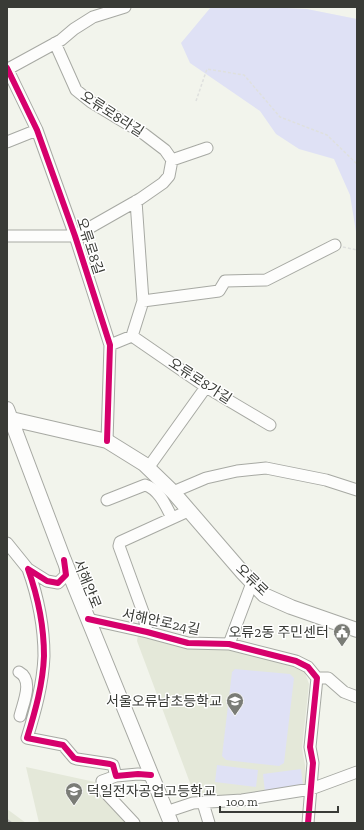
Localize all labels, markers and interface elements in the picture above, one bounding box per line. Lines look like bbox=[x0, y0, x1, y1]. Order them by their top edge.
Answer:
street label: 오류로8라길 bbox=[77, 87, 147, 141]
street label: 오류로8길 bbox=[73, 215, 107, 277]
street label: 오류로8가길 bbox=[165, 354, 235, 408]
street label: 서해안로 bbox=[69, 557, 105, 611]
street label: 오류로 bbox=[232, 560, 272, 600]
street label: 서해안로24길 bbox=[121, 605, 201, 639]
public building icon: 오류2동 주민센터 bbox=[332, 622, 352, 647]
place label: 오류2동 주민센터 bbox=[228, 624, 329, 641]
school or university icon: 서울오류남초등학교 bbox=[225, 691, 245, 716]
place label: 서울오류남초등학교 bbox=[106, 693, 222, 710]
school or university icon: 덕일전자공업고등학교 bbox=[64, 781, 84, 806]
place label: 덕일전자공업고등학교 bbox=[87, 783, 216, 800]
scale bar bbox=[220, 788, 338, 814]
text: 100 m bbox=[226, 795, 258, 809]

